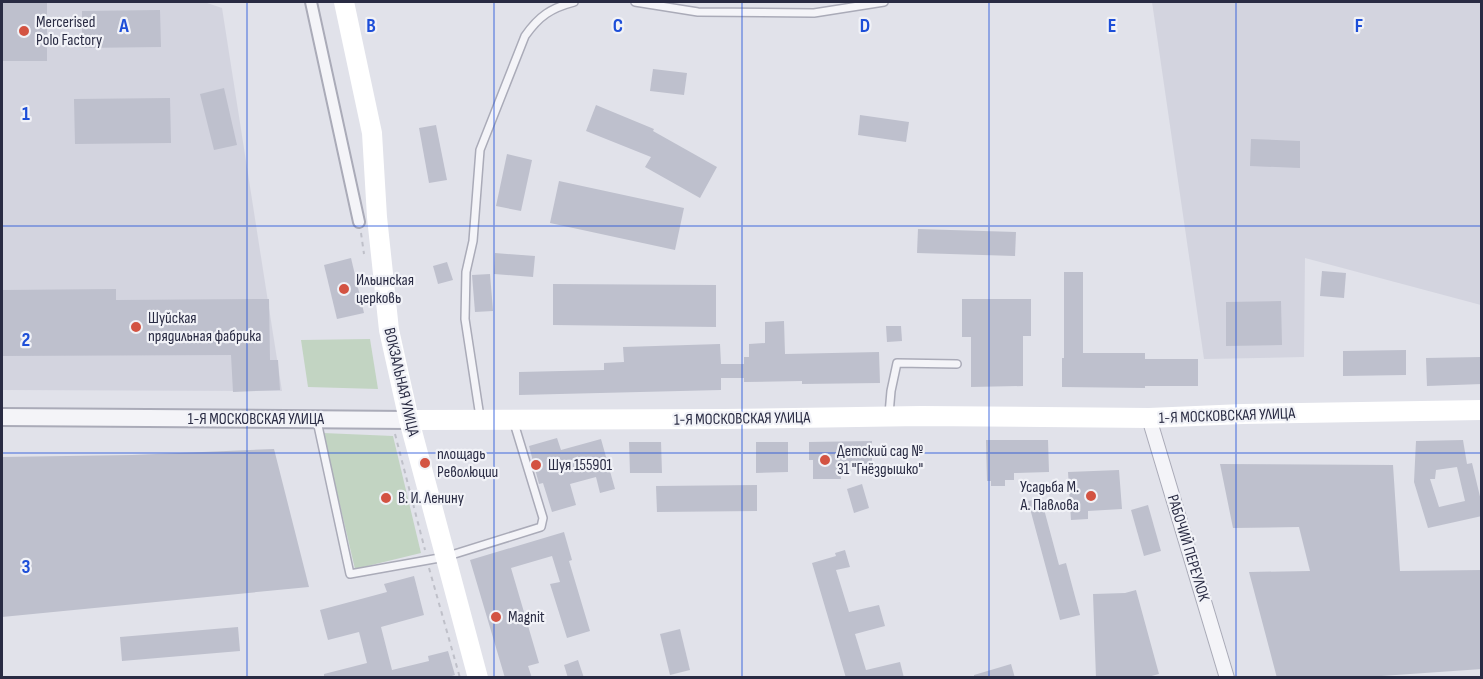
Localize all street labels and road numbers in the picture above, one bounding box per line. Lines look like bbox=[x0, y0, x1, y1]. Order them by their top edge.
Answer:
street label: ВОКЗАЛЬНАЯ УЛИЦА bbox=[379, 326, 423, 438]
street label: 1-Я МОСКОВСКАЯ УЛИЦА bbox=[1159, 404, 1296, 428]
street label: 1-Я МОСКОВСКАЯ УЛИЦА bbox=[674, 408, 810, 430]
street label: 1-Я МОСКОВСКАЯ УЛИЦА bbox=[188, 410, 324, 429]
street label: РАБОЧИЙ ПЕРЕУЛОК bbox=[1163, 493, 1213, 604]

